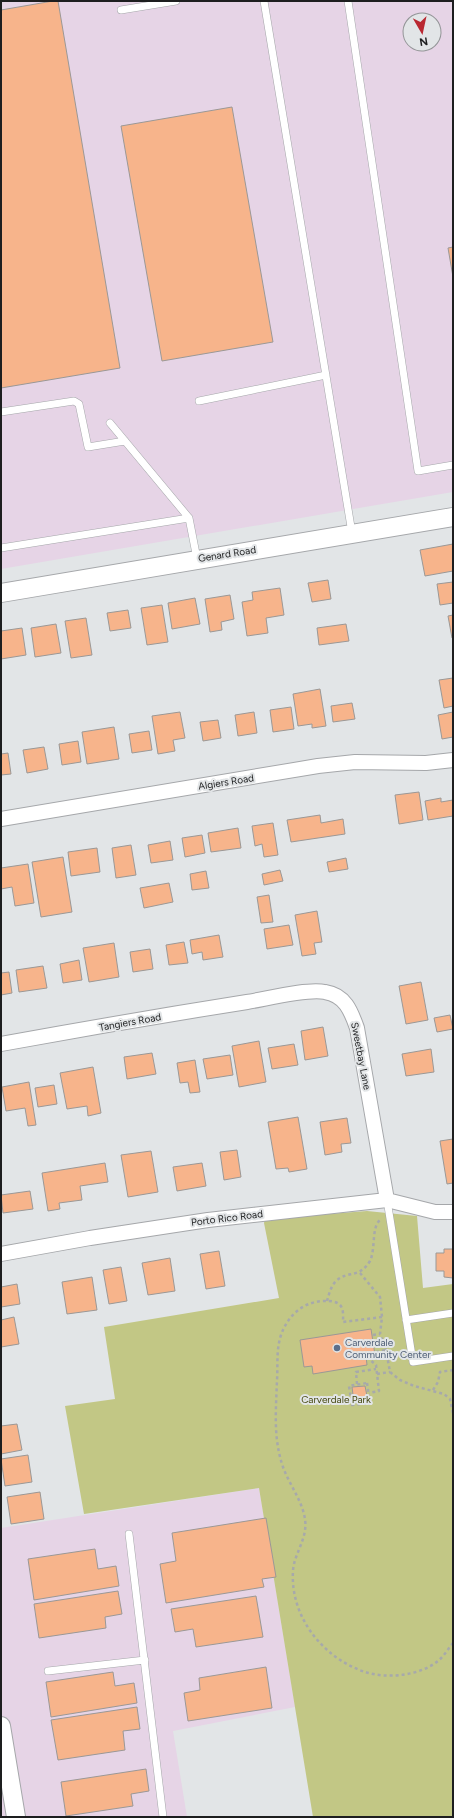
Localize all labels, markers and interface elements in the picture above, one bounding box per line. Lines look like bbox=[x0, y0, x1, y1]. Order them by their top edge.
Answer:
north arrow bbox=[402, 12, 442, 52]
text: N bbox=[418, 34, 429, 48]
street label: Genard Road bbox=[197, 543, 257, 565]
street label: Algiers Road bbox=[197, 771, 255, 793]
street label: Tangiers Road bbox=[98, 1010, 162, 1034]
street label: Sweetbay Lane bbox=[348, 1021, 374, 1091]
street label: Porto Rico Road bbox=[190, 1207, 264, 1229]
place label: Carverdale Community Center bbox=[345, 1336, 431, 1361]
marker: Carverdale Community Center bbox=[332, 1343, 342, 1353]
park label: Carverdale Park bbox=[301, 1393, 371, 1406]

